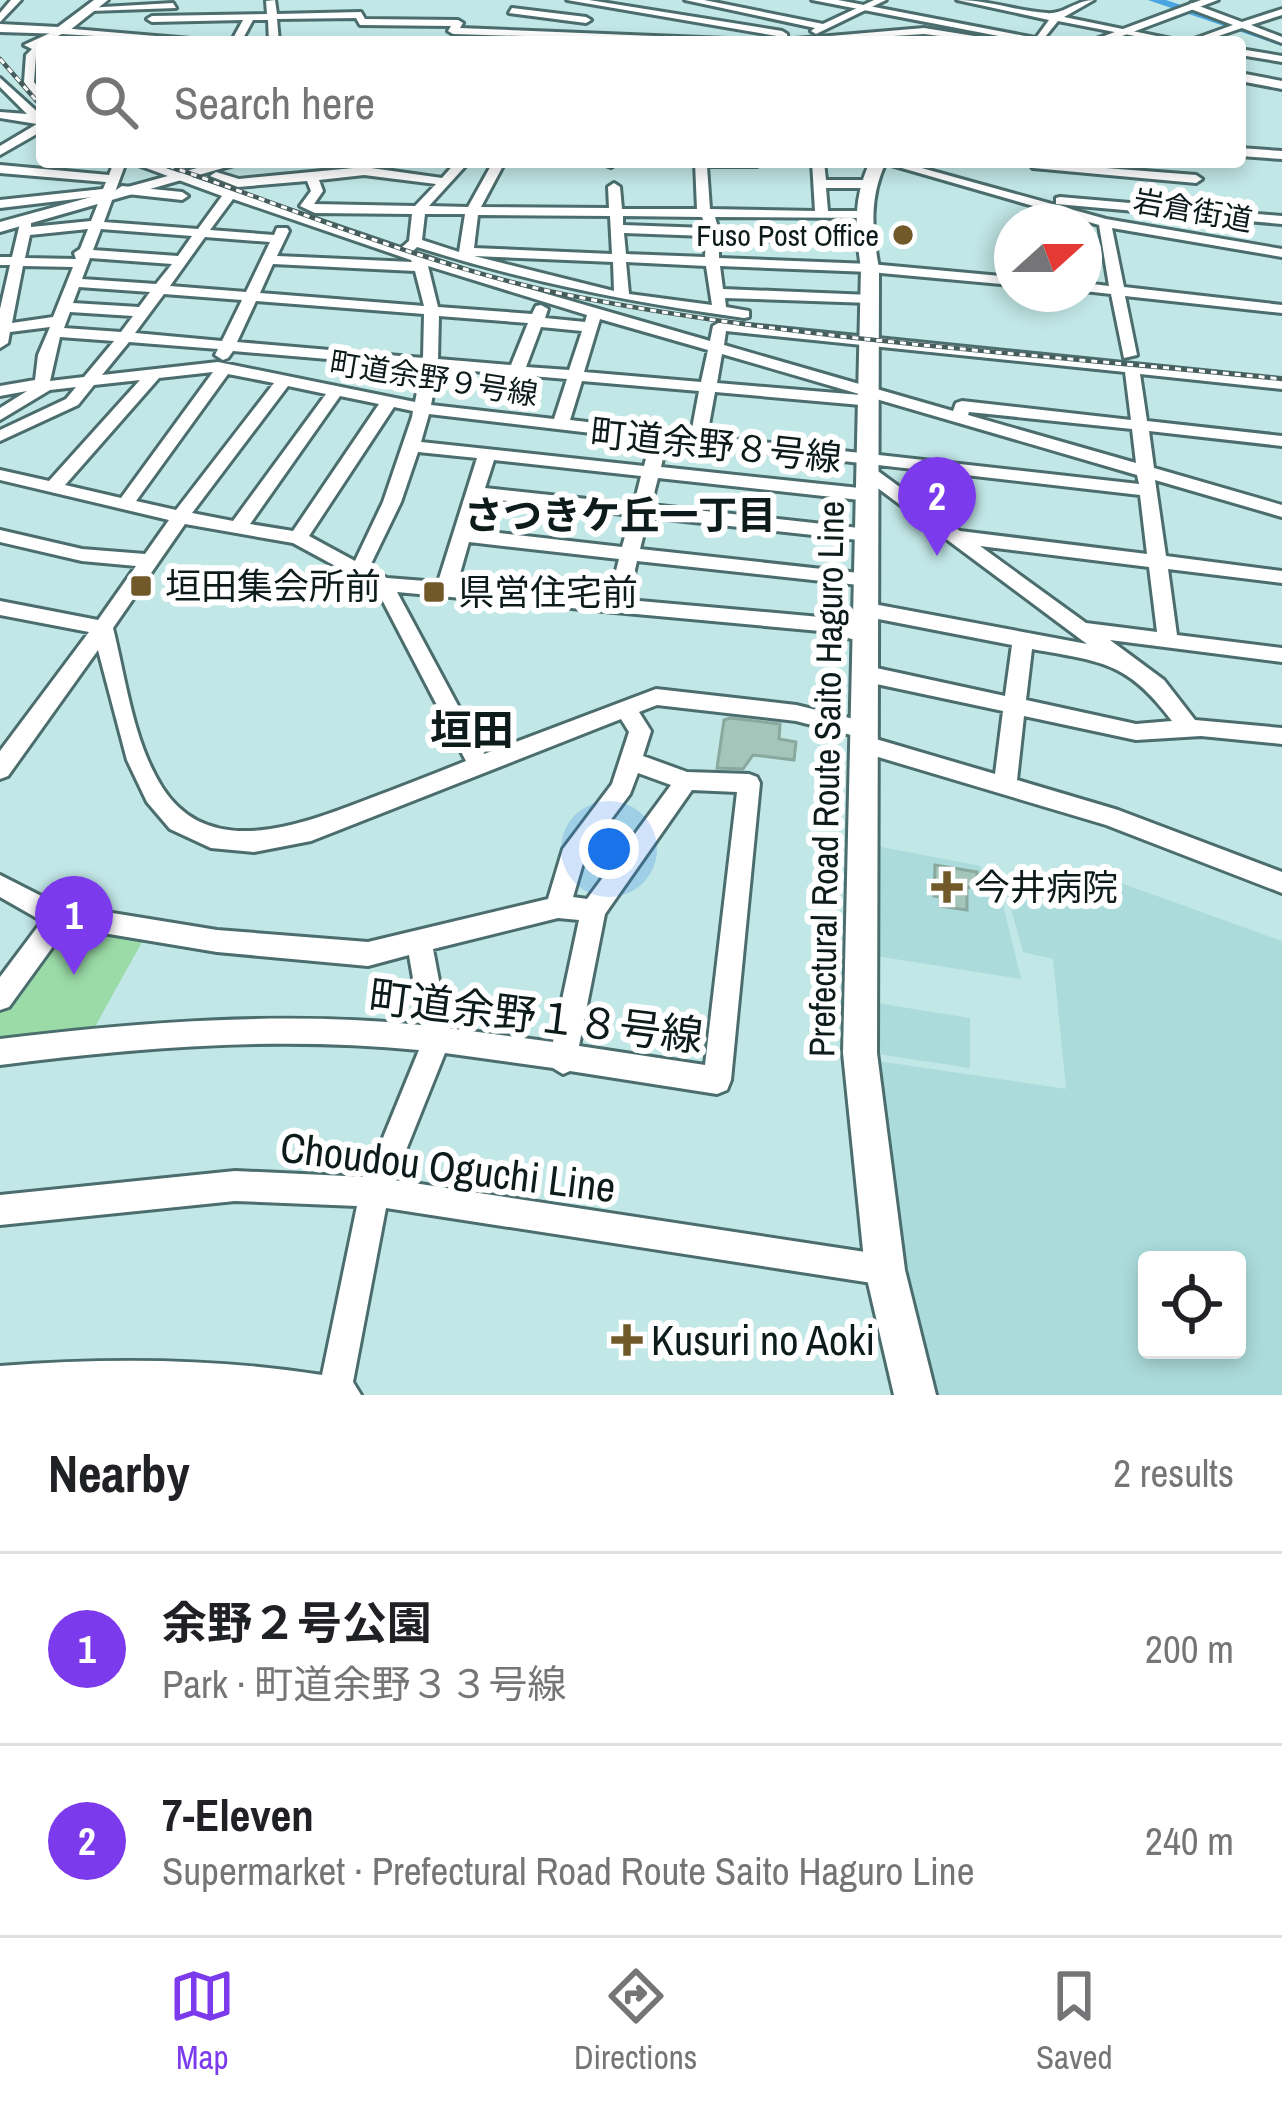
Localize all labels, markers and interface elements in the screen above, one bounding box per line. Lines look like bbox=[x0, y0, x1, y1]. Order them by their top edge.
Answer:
search box bbox=[36, 36, 1246, 168]
icon: search bbox=[78, 69, 144, 135]
text: Search here bbox=[174, 72, 375, 133]
street label: 岩倉街道 bbox=[1130, 180, 1256, 240]
north arrow bbox=[994, 204, 1102, 312]
place label: Fuso Post Office bbox=[696, 215, 879, 255]
marker: Fuso Post Office bbox=[890, 222, 916, 248]
street label: 町道余野９号線 bbox=[327, 342, 541, 414]
street label: 町道余野８号線 bbox=[588, 408, 844, 482]
pin: 2 bbox=[898, 457, 976, 556]
district label: さつきケ丘一丁目 bbox=[464, 489, 776, 541]
street label: Prefectural Road Route Saito Haguro Line bbox=[797, 500, 855, 1058]
place label: 垣田集会所前 bbox=[165, 562, 381, 610]
place label: 県営住宅前 bbox=[458, 568, 638, 616]
marker: 垣田集会所前 bbox=[128, 573, 154, 599]
marker: 県営住宅前 bbox=[421, 579, 447, 605]
district label: 垣田 bbox=[430, 702, 514, 758]
your location bbox=[579, 819, 639, 879]
place label: 今井病院 bbox=[974, 863, 1118, 911]
marker: 今井病院 bbox=[931, 871, 963, 903]
pin: 1 bbox=[35, 876, 113, 975]
street label: 町道余野１８号線 bbox=[366, 968, 706, 1064]
street label: Choudou Oguchi Line bbox=[277, 1119, 619, 1215]
map controls bbox=[1138, 1251, 1246, 1359]
button: locate bbox=[1138, 1251, 1246, 1359]
place label: Kusuri no Aoki bbox=[651, 1312, 875, 1368]
marker: Kusuri no Aoki bbox=[614, 1327, 640, 1353]
text: Nearby bbox=[48, 1439, 190, 1508]
text: 2 results bbox=[1113, 1447, 1234, 1499]
text: 余野２号公園 bbox=[162, 1592, 432, 1653]
text: 1 bbox=[78, 1623, 96, 1675]
text: 200 m bbox=[1145, 1623, 1234, 1675]
text: Park · 町道余野３３号線 bbox=[162, 1658, 566, 1710]
text: 7-Eleven bbox=[162, 1784, 314, 1845]
text: 2 bbox=[78, 1815, 96, 1867]
text: 240 m bbox=[1145, 1815, 1234, 1867]
text: Supermarket · Prefectural Road Route Saito Haguro Line bbox=[162, 1845, 974, 1897]
tab: Map bbox=[169, 1963, 235, 2079]
tab: Directions bbox=[574, 1963, 697, 2079]
tab: Saved bbox=[1036, 1963, 1113, 2079]

